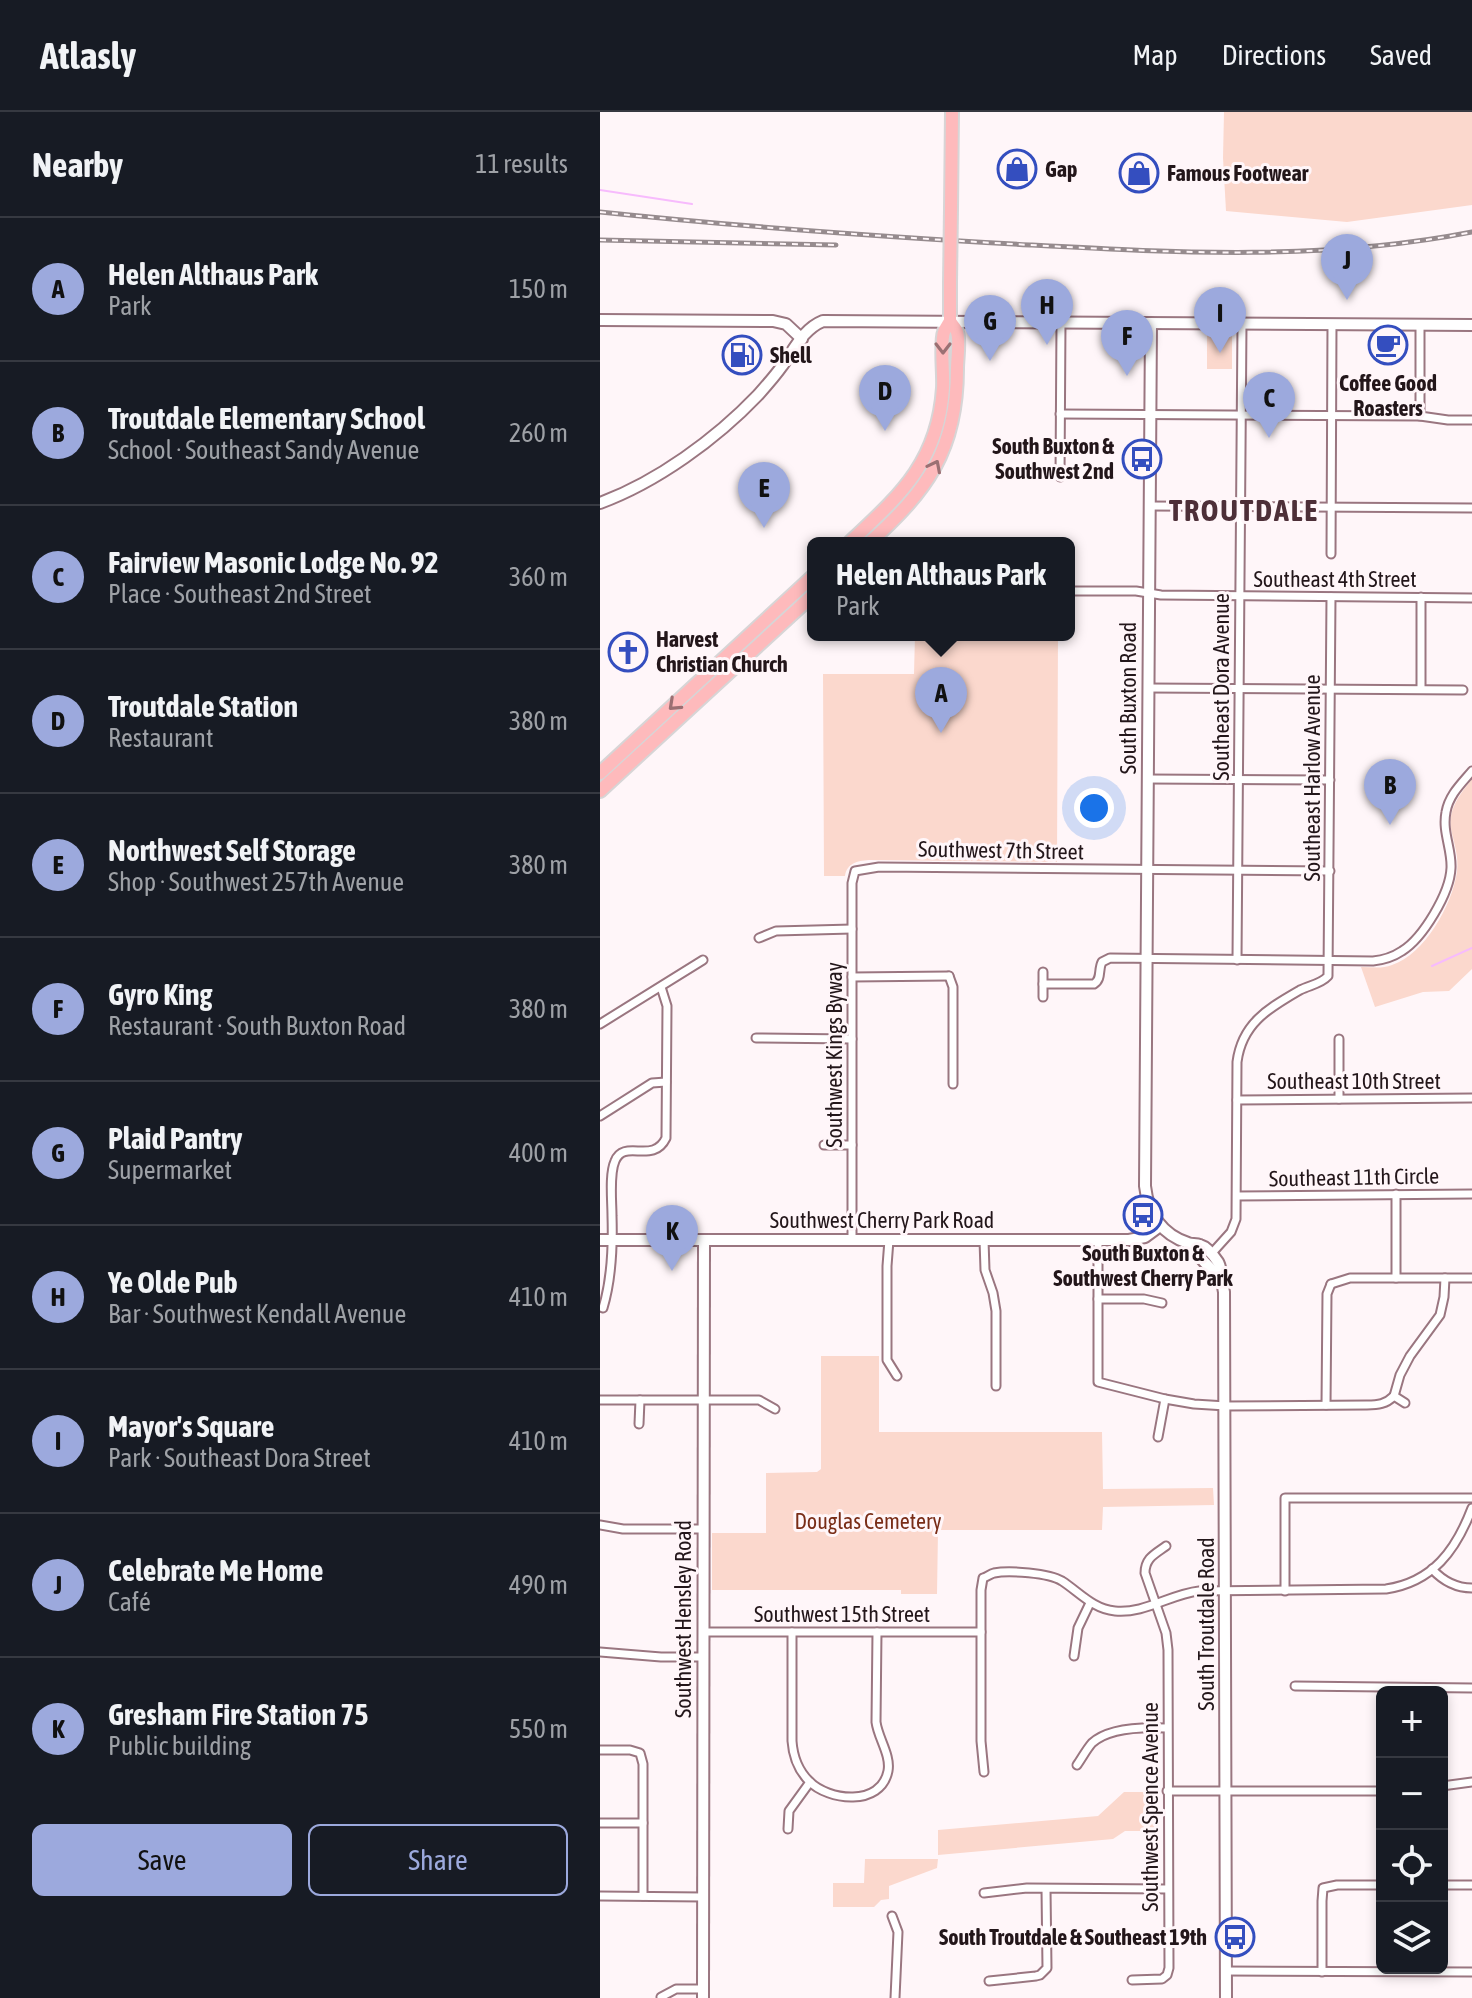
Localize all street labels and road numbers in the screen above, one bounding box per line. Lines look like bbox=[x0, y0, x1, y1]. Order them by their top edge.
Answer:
street label: Southeast 4th Street bbox=[1253, 566, 1417, 592]
street label: Southeast Dora Avenue bbox=[1208, 593, 1234, 781]
street label: South Buxton Road bbox=[1115, 622, 1141, 774]
street label: Southeast Harlow Avenue bbox=[1299, 675, 1325, 881]
street label: Southwest 7th Street bbox=[918, 836, 1084, 864]
street label: Southwest Kings Byway bbox=[821, 962, 847, 1148]
street label: Southeast 10th Street bbox=[1267, 1068, 1441, 1094]
street label: Southeast 11th Circle bbox=[1269, 1163, 1439, 1191]
street label: Southwest Cherry Park Road bbox=[770, 1207, 994, 1233]
street label: Southwest Hensley Road bbox=[670, 1520, 696, 1718]
street label: South Troutdale Road bbox=[1193, 1537, 1219, 1711]
street label: Southwest 15th Street bbox=[754, 1601, 930, 1627]
street label: Southwest Spence Avenue bbox=[1137, 1702, 1163, 1912]

